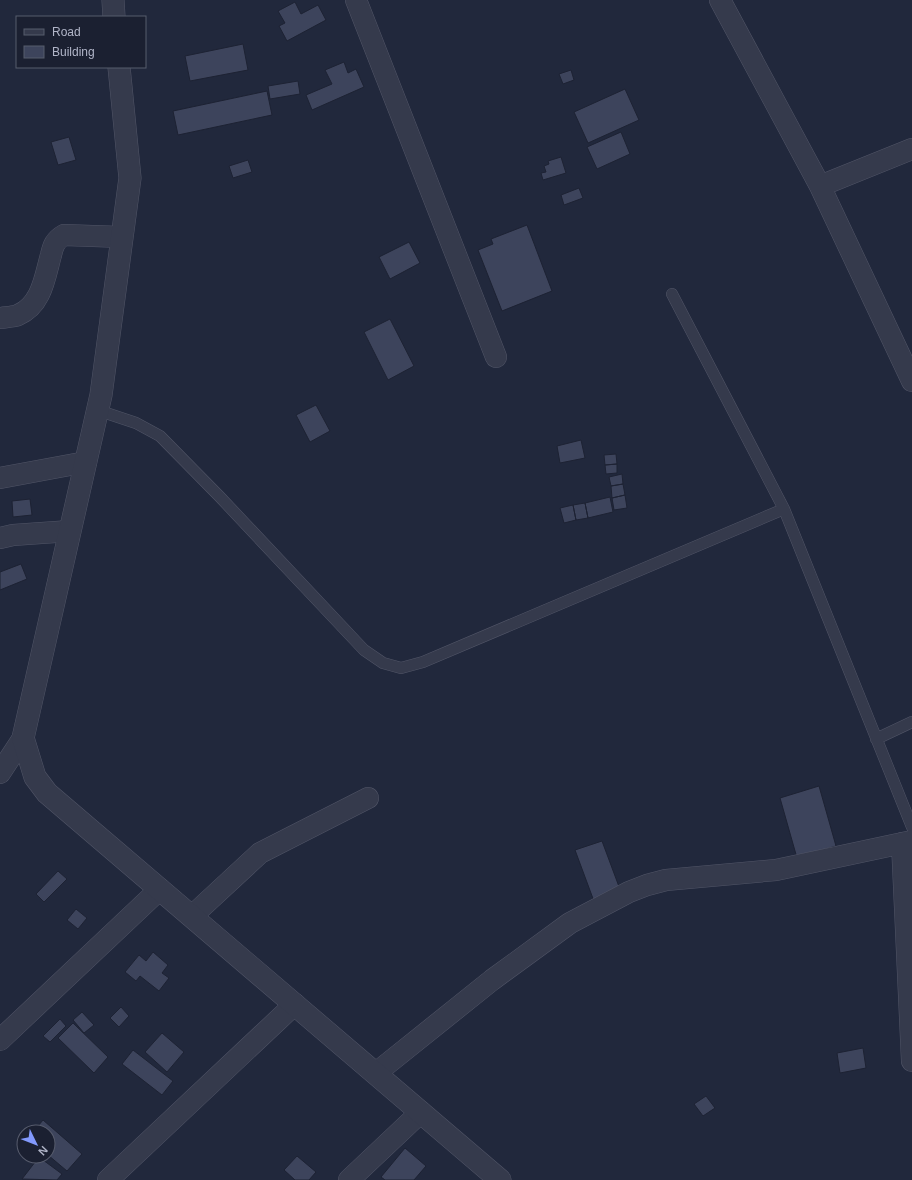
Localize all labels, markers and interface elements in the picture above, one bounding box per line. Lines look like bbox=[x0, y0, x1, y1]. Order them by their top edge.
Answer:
legend bbox=[16, 16, 146, 68]
text: Road bbox=[52, 25, 81, 39]
text: Building bbox=[52, 45, 95, 59]
north arrow bbox=[16, 1124, 56, 1164]
text: N bbox=[36, 1144, 50, 1158]

